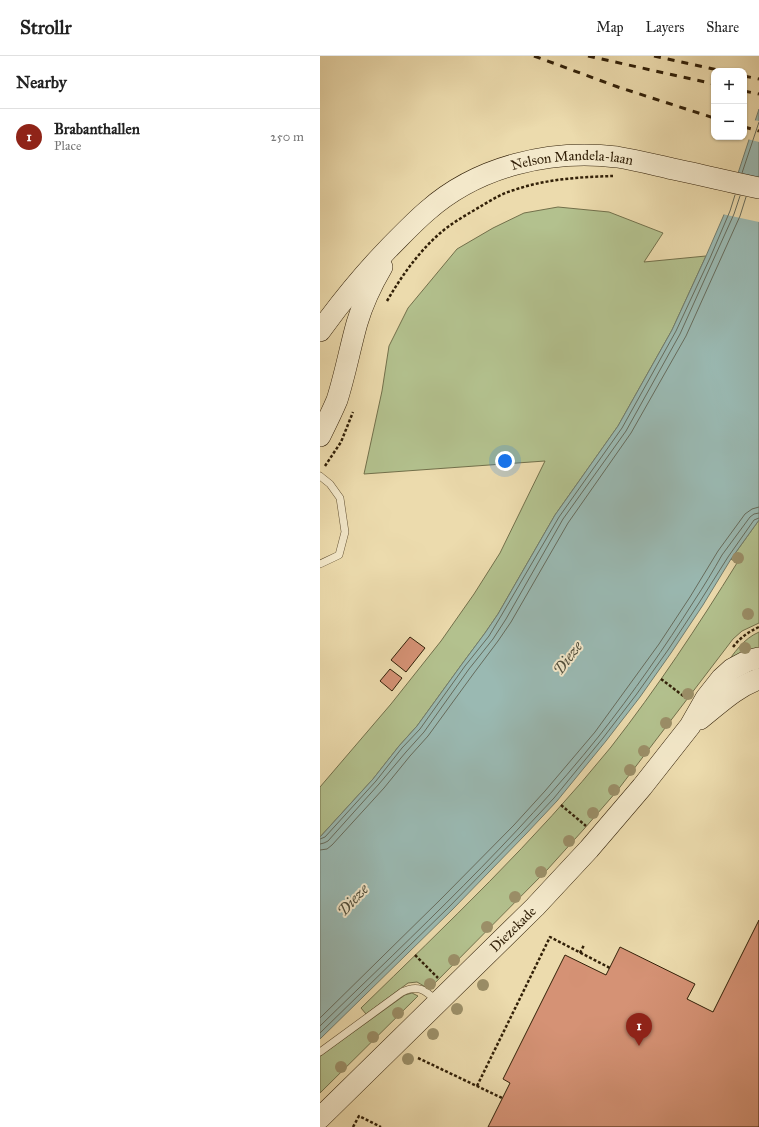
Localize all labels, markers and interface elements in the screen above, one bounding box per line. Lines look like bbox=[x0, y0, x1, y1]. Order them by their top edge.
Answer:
text: Strollr bbox=[20, 16, 72, 39]
text: Map bbox=[596, 19, 624, 36]
text: Layers bbox=[646, 19, 684, 36]
text: Share bbox=[706, 19, 739, 36]
map controls bbox=[711, 68, 747, 140]
button: + bbox=[711, 68, 747, 104]
text: Nearby bbox=[16, 72, 67, 93]
button: − bbox=[711, 104, 747, 140]
text: Brabanthallen bbox=[54, 120, 140, 138]
text: 1 bbox=[26, 129, 32, 145]
text: 250 m bbox=[270, 129, 304, 145]
text: Place bbox=[54, 138, 81, 154]
street label: Nelson Mandela-laan bbox=[509, 147, 635, 174]
your location bbox=[495, 451, 515, 471]
water label: Dieze bbox=[550, 637, 587, 678]
water label: Dieze bbox=[334, 880, 373, 920]
street label: Diezekade bbox=[486, 902, 540, 955]
pin: 1 bbox=[626, 1013, 652, 1046]

